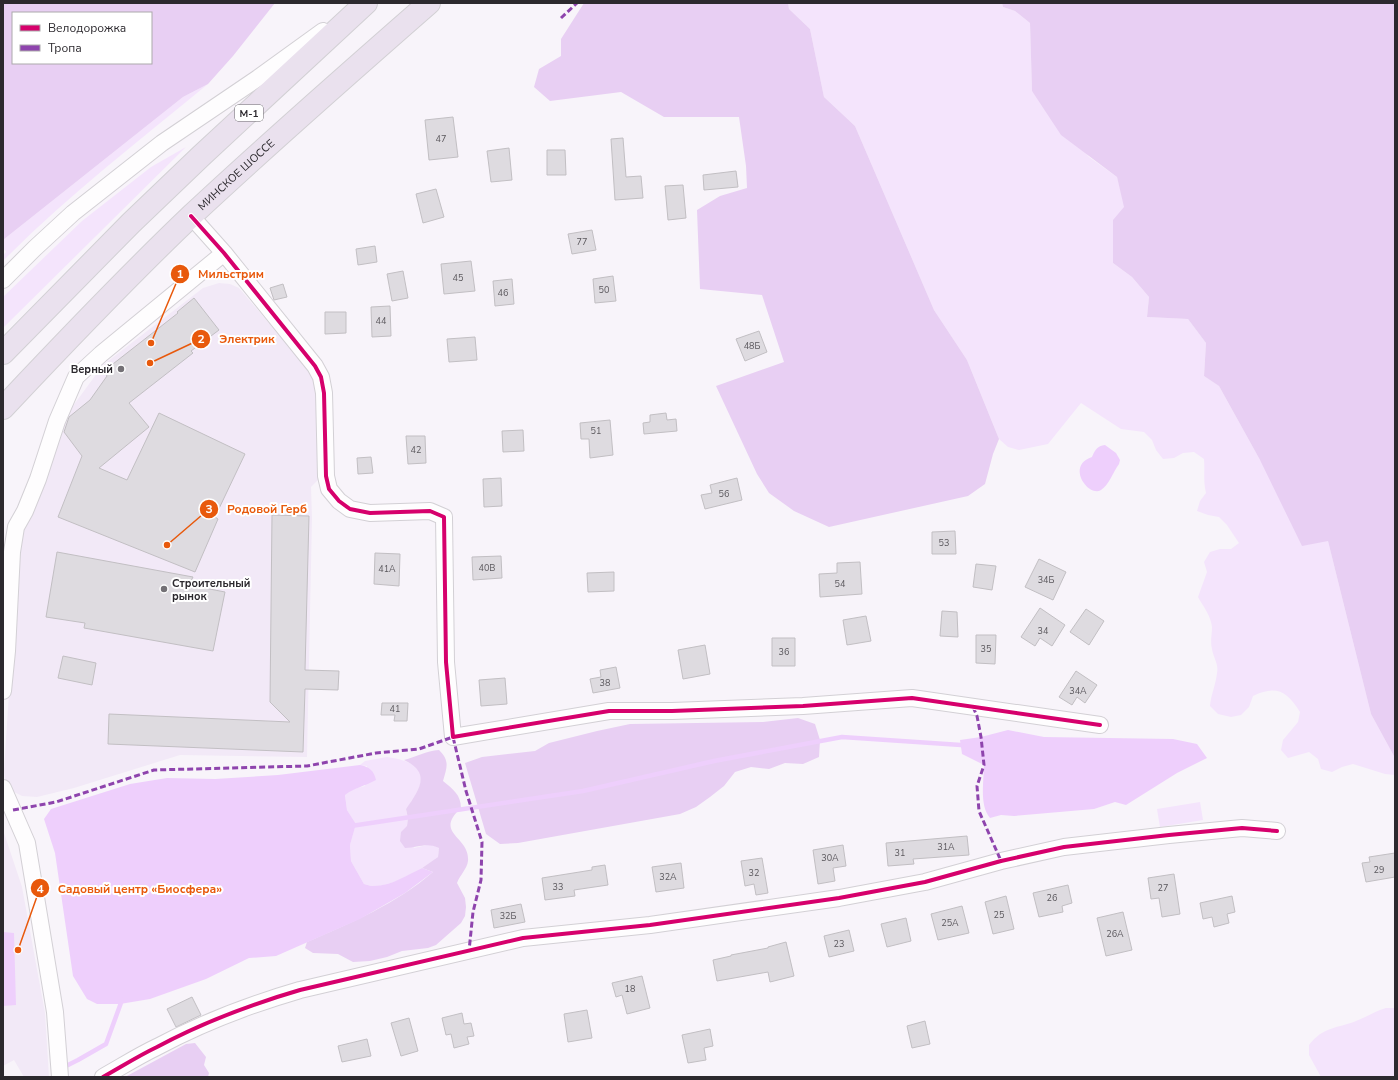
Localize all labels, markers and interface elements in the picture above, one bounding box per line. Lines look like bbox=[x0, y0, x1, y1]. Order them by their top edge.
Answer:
legend bbox=[12, 12, 152, 64]
text: Велодорожка bbox=[48, 20, 126, 36]
text: Тропа bbox=[48, 40, 82, 56]
road number: М-1 bbox=[235, 105, 263, 121]
house number: 47 bbox=[436, 133, 446, 145]
street label: МИНСКОЕ ШОССЕ bbox=[195, 136, 278, 214]
house number: 77 bbox=[577, 236, 587, 248]
callout: Мильстрим bbox=[170, 262, 272, 286]
text: 1 bbox=[176, 266, 184, 282]
text: Мильстрим bbox=[198, 266, 264, 282]
house number: 45 bbox=[453, 272, 463, 284]
house number: 50 bbox=[599, 284, 609, 296]
house number: 46 bbox=[498, 287, 508, 299]
house number: 44 bbox=[376, 315, 387, 327]
callout: Электрик bbox=[191, 327, 283, 351]
text: 2 bbox=[197, 331, 205, 347]
text: Электрик bbox=[219, 331, 275, 347]
house number: 48Б bbox=[744, 340, 760, 352]
place label: Верный bbox=[71, 362, 113, 377]
marker: Верный bbox=[116, 364, 126, 374]
house number: 51 bbox=[591, 425, 601, 437]
house number: 42 bbox=[411, 444, 421, 456]
house number: 56 bbox=[719, 488, 729, 500]
callout: Родовой Герб bbox=[199, 497, 315, 521]
text: 3 bbox=[205, 501, 213, 517]
text: Родовой Герб bbox=[227, 501, 307, 517]
house number: 53 bbox=[939, 537, 949, 549]
house number: 40В bbox=[479, 562, 495, 574]
house number: 41А bbox=[378, 563, 396, 575]
house number: 34Б bbox=[1038, 574, 1054, 586]
place label: Строительный рынок bbox=[172, 576, 250, 604]
house number: 54 bbox=[835, 578, 846, 590]
marker: Строительный рынок bbox=[159, 584, 169, 594]
house number: 34 bbox=[1038, 625, 1049, 637]
house number: 35 bbox=[981, 643, 991, 655]
house number: 36 bbox=[779, 646, 789, 658]
house number: 38 bbox=[600, 677, 610, 689]
house number: 34А bbox=[1069, 685, 1087, 697]
house number: 41 bbox=[390, 703, 400, 715]
house number: 31А bbox=[937, 841, 955, 853]
house number: 31 bbox=[895, 847, 905, 859]
house number: 30А bbox=[821, 852, 839, 864]
house number: 29 bbox=[1374, 864, 1384, 876]
house number: 32 bbox=[749, 867, 759, 879]
house number: 32А bbox=[659, 871, 677, 883]
callout: Садовый центр «Биосфера» bbox=[30, 876, 230, 900]
text: 4 bbox=[36, 881, 44, 897]
text: Садовый центр «Биосфера» bbox=[58, 881, 222, 897]
house number: 33 bbox=[553, 881, 563, 893]
house number: 27 bbox=[1158, 882, 1168, 894]
house number: 26 bbox=[1047, 892, 1057, 904]
house number: 25 bbox=[994, 909, 1004, 921]
house number: 32Б bbox=[500, 910, 516, 922]
house number: 25А bbox=[941, 917, 959, 929]
house number: 26А bbox=[1106, 928, 1124, 940]
house number: 23 bbox=[834, 938, 844, 950]
house number: 18 bbox=[625, 983, 635, 995]

